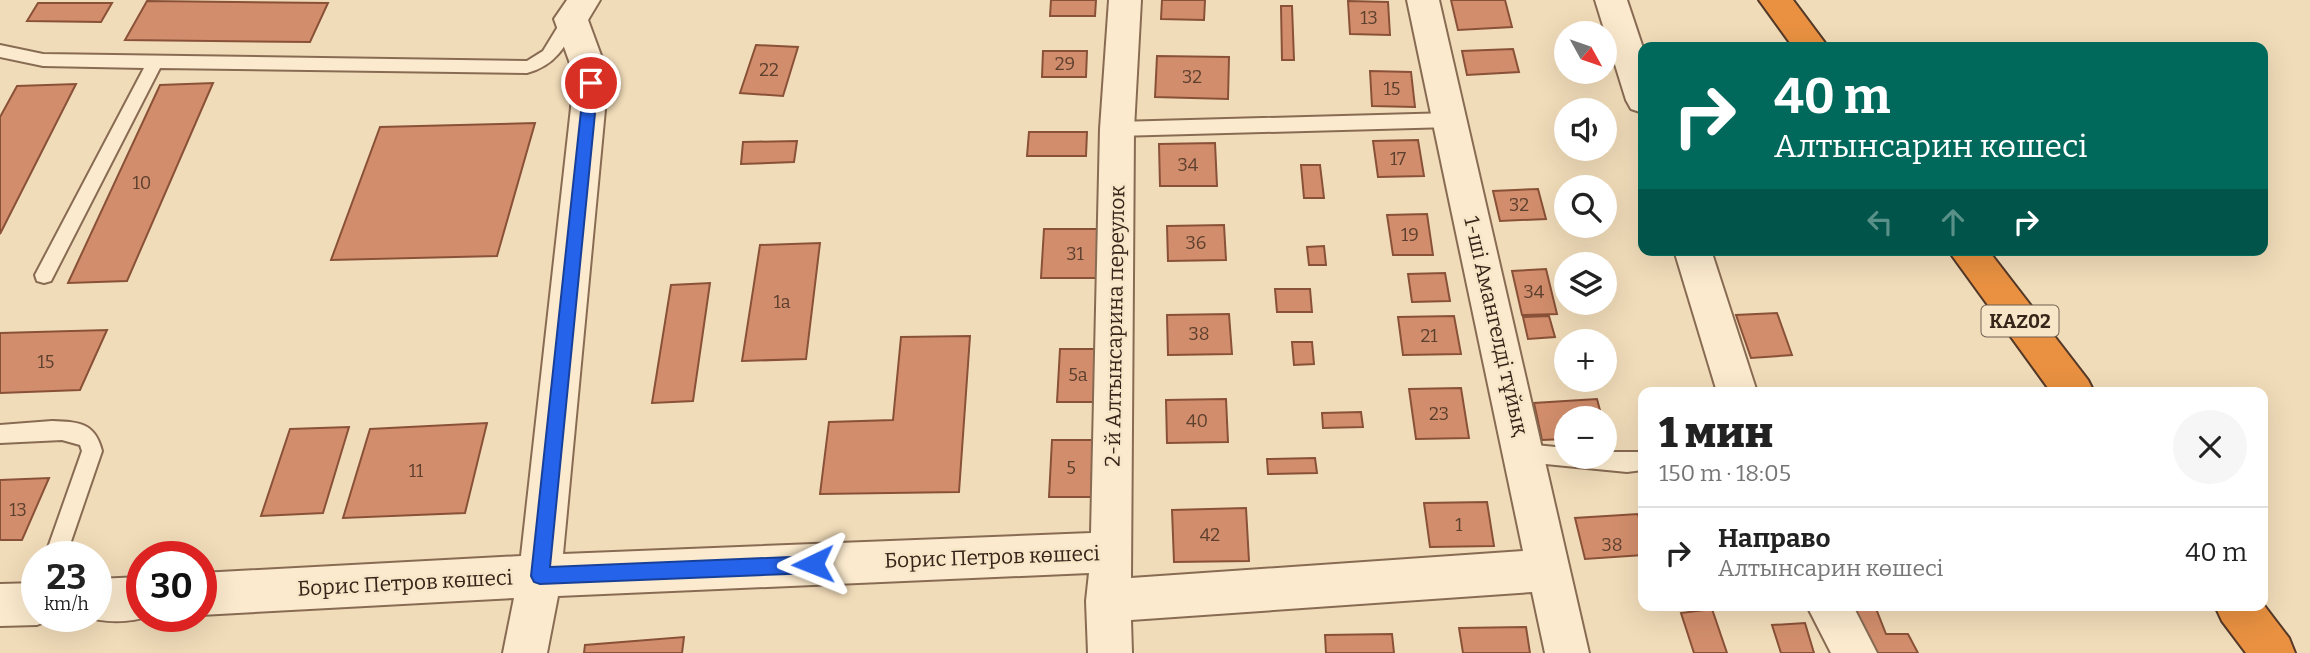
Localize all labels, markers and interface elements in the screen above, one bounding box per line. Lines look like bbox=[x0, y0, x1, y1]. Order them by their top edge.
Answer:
house number: 13 bbox=[1360, 7, 1378, 29]
north arrow bbox=[1554, 21, 1617, 84]
map controls bbox=[1554, 21, 1617, 469]
pin bbox=[561, 53, 621, 113]
house number: 29 bbox=[1055, 53, 1075, 75]
house number: 22 bbox=[759, 59, 779, 81]
icon: arrive bbox=[572, 64, 610, 102]
house number: 32 bbox=[1182, 66, 1202, 88]
text: 40 m bbox=[1774, 67, 1891, 126]
icon: right bbox=[1659, 70, 1750, 161]
house number: 15 bbox=[1384, 78, 1400, 100]
button: sound bbox=[1554, 98, 1617, 161]
text: Алтынсарин көшесі bbox=[1774, 127, 2088, 165]
house number: 17 bbox=[1390, 148, 1406, 170]
house number: 34 bbox=[1178, 154, 1199, 176]
house number: 10 bbox=[133, 172, 151, 194]
button: search bbox=[1554, 175, 1617, 238]
street label: 2-й Алтынсарина переулок bbox=[1100, 184, 1130, 467]
house number: 32 bbox=[1509, 194, 1529, 216]
icon: left bbox=[1861, 203, 1899, 241]
icon: ahead bbox=[1934, 203, 1972, 241]
icon: right bbox=[2007, 203, 2045, 241]
street label: 1-ші Амангелді тұйық bbox=[1458, 214, 1534, 439]
house number: 19 bbox=[1401, 224, 1419, 246]
house number: 36 bbox=[1186, 232, 1206, 254]
house number: 31 bbox=[1066, 243, 1084, 265]
button: layers bbox=[1554, 252, 1617, 315]
house number: 34 bbox=[1524, 281, 1545, 303]
house number: 1а bbox=[773, 291, 791, 313]
road number: KAZ02 bbox=[1982, 306, 2058, 336]
house number: 38 bbox=[1188, 323, 1210, 345]
house number: 21 bbox=[1420, 325, 1438, 347]
button: + bbox=[1554, 329, 1617, 392]
house number: 15 bbox=[38, 351, 54, 373]
house number: 5а bbox=[1068, 364, 1088, 386]
house number: 23 bbox=[1429, 403, 1449, 425]
button: − bbox=[1554, 406, 1617, 469]
text: 1 мин bbox=[1659, 408, 1773, 458]
house number: 40 bbox=[1186, 410, 1208, 432]
button: close bbox=[2173, 410, 2247, 484]
house number: 5 bbox=[1066, 457, 1076, 479]
text: 150 m · 18:05 bbox=[1659, 459, 1791, 487]
house number: 11 bbox=[409, 460, 424, 482]
house number: 13 bbox=[9, 499, 27, 521]
house number: 1 bbox=[1455, 514, 1463, 536]
text: Направо bbox=[1718, 523, 1831, 554]
house number: 42 bbox=[1200, 524, 1220, 546]
position arrow bbox=[776, 527, 850, 601]
house number: 38 bbox=[1601, 534, 1623, 556]
icon: right bbox=[1659, 534, 1697, 572]
text: 40 m bbox=[2185, 537, 2247, 568]
street label: Борис Петров көшесі bbox=[884, 540, 1100, 574]
speed limit sign: 30 bbox=[126, 541, 217, 632]
text: Алтынсарин көшесі bbox=[1718, 554, 1943, 582]
text: 23 bbox=[47, 556, 86, 598]
street label: Борис Петров көшесі bbox=[297, 564, 513, 602]
text: km/h bbox=[44, 593, 89, 615]

